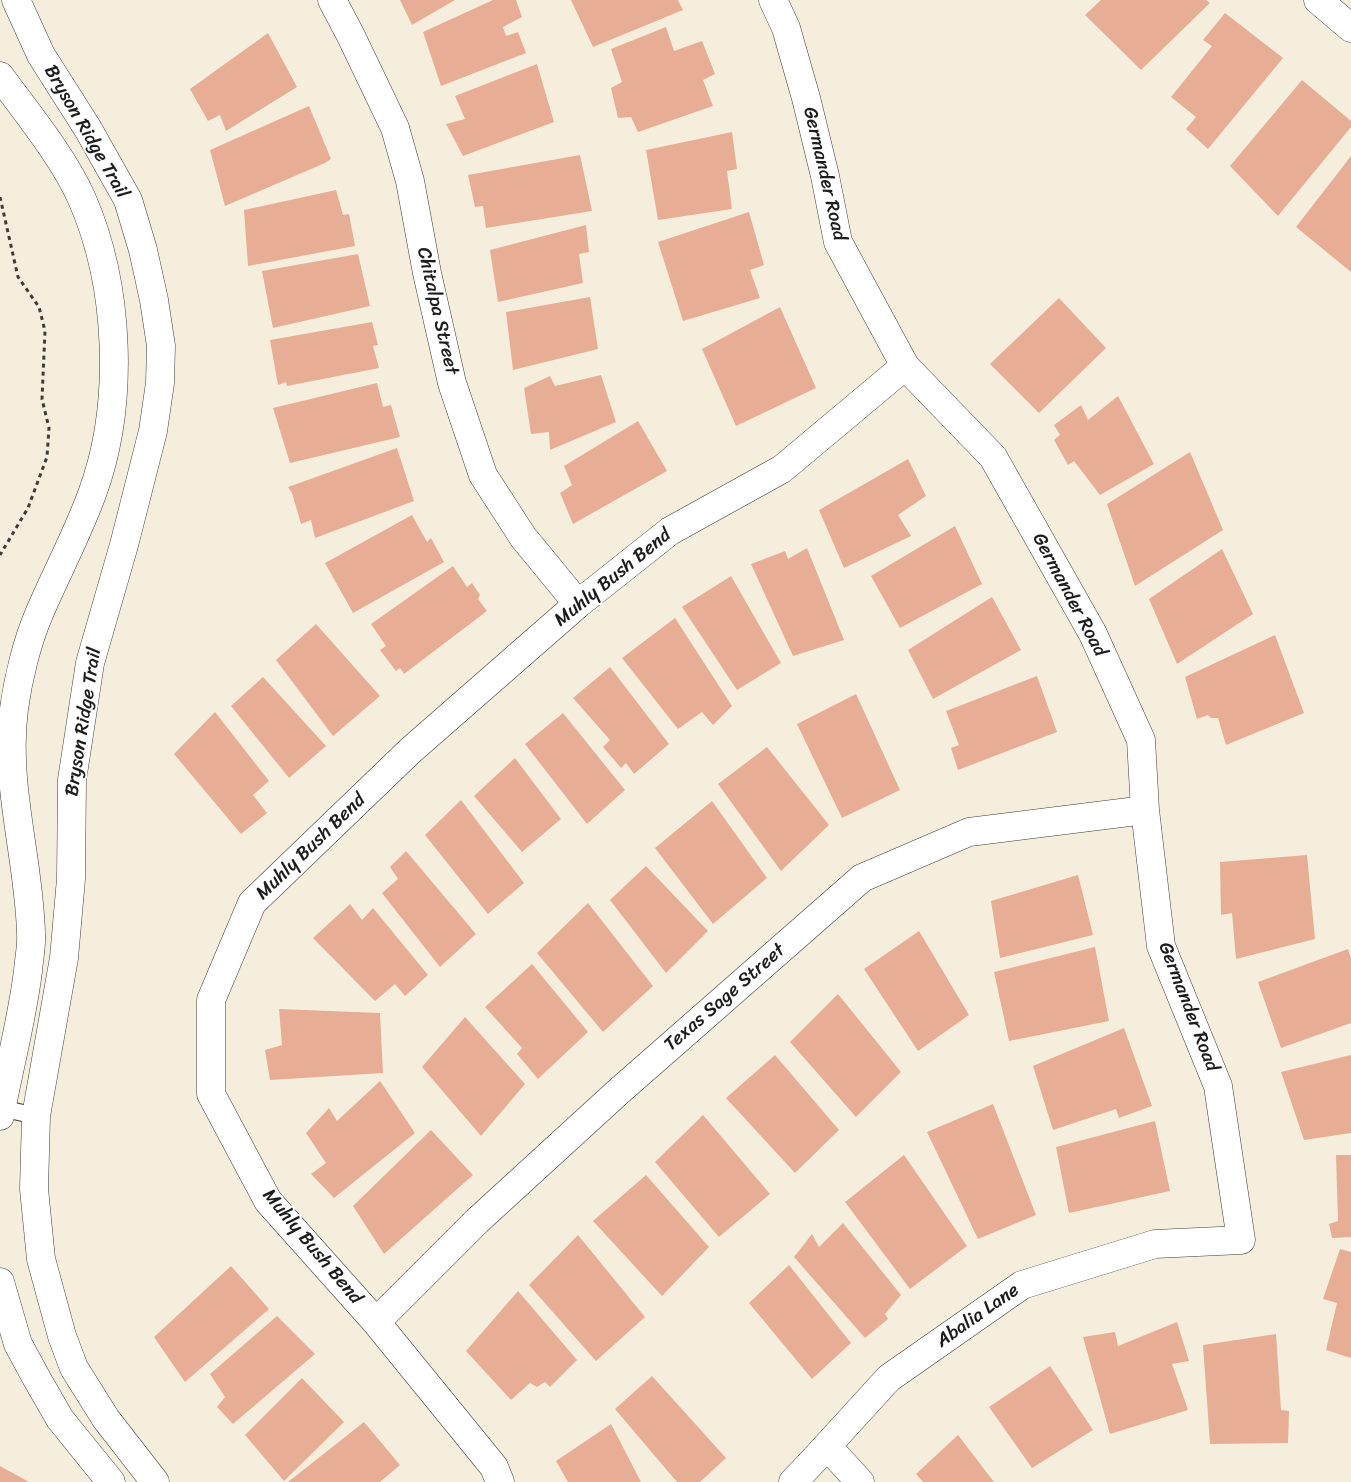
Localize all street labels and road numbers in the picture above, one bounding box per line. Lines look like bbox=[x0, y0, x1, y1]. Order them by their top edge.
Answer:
street label: Bryson Ridge Trail bbox=[39, 61, 133, 203]
street label: Germander Road bbox=[798, 105, 850, 243]
street label: Chitalpa Street bbox=[411, 245, 463, 377]
street label: Muhly Bush Bend bbox=[550, 524, 676, 632]
street label: Germander Road bbox=[1027, 529, 1111, 661]
street label: Bryson Ridge Trail bbox=[61, 646, 107, 798]
street label: Muhly Bush Bend bbox=[251, 789, 371, 905]
street label: Texas Sage Street bbox=[660, 939, 790, 1057]
street label: Germander Road bbox=[1153, 939, 1223, 1075]
street label: Muhly Bush Bend bbox=[257, 1185, 367, 1309]
street label: Abalia Lane bbox=[932, 1279, 1024, 1353]

